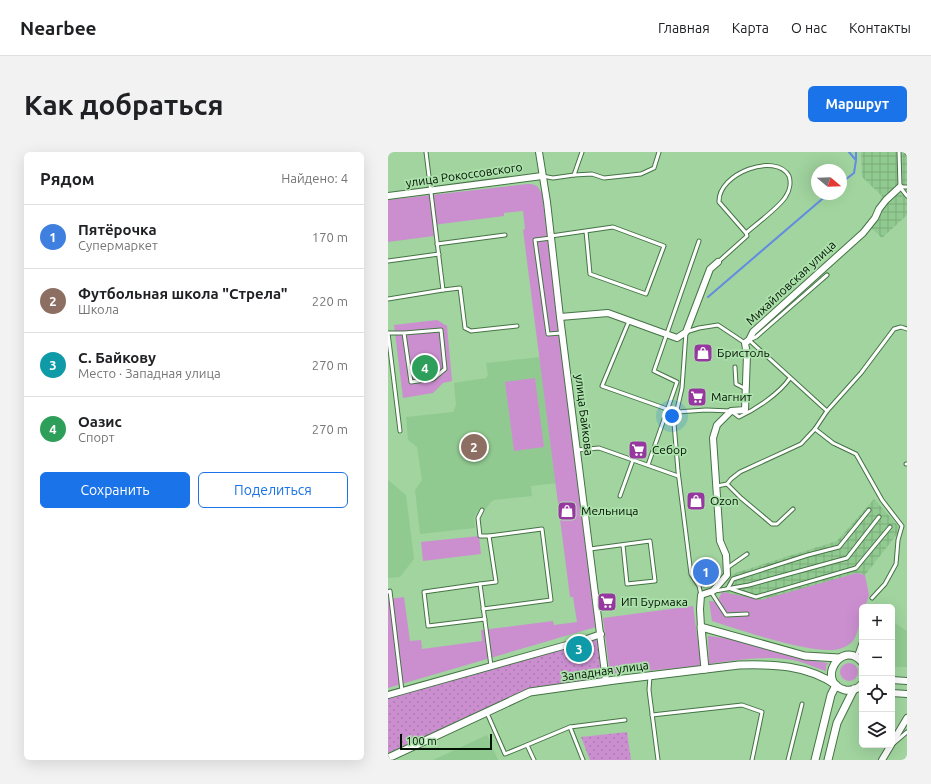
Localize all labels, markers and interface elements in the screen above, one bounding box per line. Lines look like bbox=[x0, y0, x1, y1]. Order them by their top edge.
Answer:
text: Nearbee bbox=[20, 17, 97, 39]
text: Главная bbox=[658, 20, 710, 36]
text: Карта bbox=[732, 20, 769, 36]
text: О нас bbox=[791, 20, 827, 36]
text: Контакты bbox=[849, 20, 911, 36]
button: Маршрут bbox=[808, 86, 907, 122]
text: Как добраться bbox=[24, 89, 223, 120]
street label: улица Рокоссовского bbox=[405, 160, 523, 189]
north arrow bbox=[811, 164, 847, 200]
text: Рядом bbox=[40, 169, 95, 188]
text: Найдено: 4 bbox=[281, 171, 348, 185]
text: Пятёрочка bbox=[78, 221, 157, 238]
text: 1 bbox=[49, 230, 57, 244]
text: 170 m bbox=[312, 230, 348, 244]
text: Супермаркет bbox=[78, 238, 158, 252]
street label: Михайловская улица bbox=[743, 238, 838, 327]
text: Футбольная школа "Стрела" bbox=[78, 285, 288, 302]
text: 2 bbox=[49, 294, 57, 308]
text: 220 m bbox=[312, 294, 348, 308]
text: Школа bbox=[78, 302, 119, 316]
shop icon: Бристоль bbox=[692, 342, 714, 364]
place label: Бристоль bbox=[717, 346, 770, 359]
text: С. Байкову bbox=[78, 349, 156, 366]
pin: 4 bbox=[412, 353, 438, 383]
text: 3 bbox=[49, 358, 57, 372]
text: 270 m bbox=[312, 358, 348, 372]
text: Место · Западная улица bbox=[78, 366, 221, 380]
street label: улица Байкова bbox=[573, 373, 596, 456]
supermarket icon: Магнит bbox=[686, 386, 708, 408]
place label: Магнит bbox=[711, 390, 753, 403]
your location bbox=[662, 406, 682, 426]
text: Оазис bbox=[78, 413, 122, 430]
text: 4 bbox=[49, 422, 57, 436]
text: 270 m bbox=[312, 422, 348, 436]
text: Спорт bbox=[78, 430, 114, 444]
pin: 2 bbox=[461, 432, 487, 462]
supermarket icon: Себор bbox=[627, 439, 649, 461]
place label: Себор bbox=[652, 443, 687, 456]
button: Сохранить bbox=[40, 472, 190, 508]
button: Поделиться bbox=[198, 472, 348, 508]
shop icon: Ozon bbox=[685, 490, 707, 512]
place label: Ozon bbox=[710, 494, 739, 507]
shop icon: Мельница bbox=[556, 500, 578, 522]
place label: Мельница bbox=[581, 504, 639, 517]
pin: 1 bbox=[693, 557, 719, 587]
supermarket icon: ИП Бурмака bbox=[596, 591, 618, 613]
place label: ИП Бурмака bbox=[621, 595, 688, 608]
map controls bbox=[859, 604, 895, 748]
button: + bbox=[859, 604, 895, 640]
pin: 3 bbox=[566, 634, 592, 664]
button: − bbox=[859, 640, 895, 676]
street label: Западная улица bbox=[560, 658, 650, 683]
button: locate bbox=[859, 676, 895, 712]
button: layers bbox=[859, 712, 895, 748]
scale bar bbox=[400, 732, 492, 751]
text: 100 m bbox=[406, 735, 437, 747]

